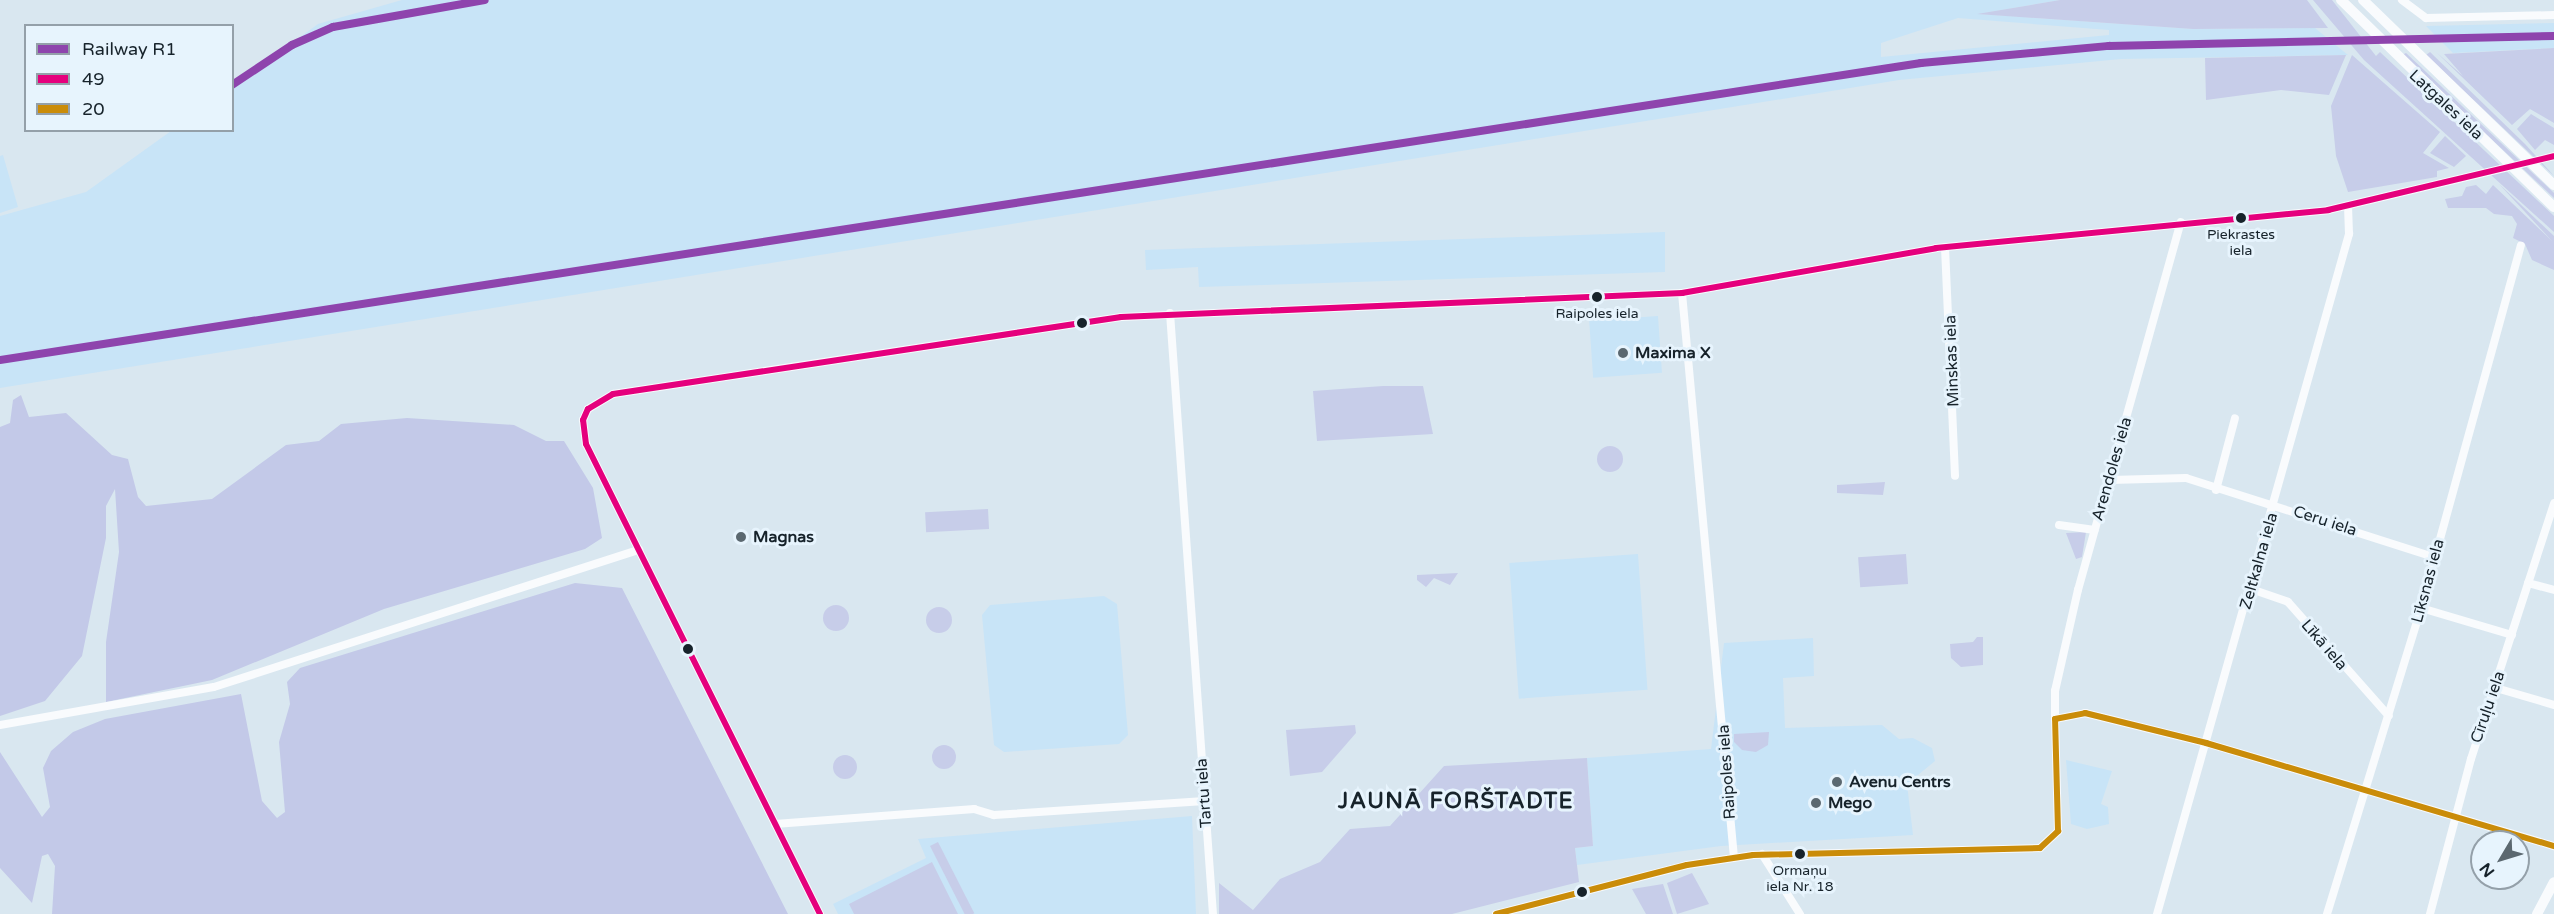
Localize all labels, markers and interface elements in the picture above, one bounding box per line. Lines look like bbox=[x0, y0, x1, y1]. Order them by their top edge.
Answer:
legend bbox=[24, 24, 234, 132]
text: Railway R1 bbox=[82, 38, 176, 60]
street label: Latgales iela bbox=[2405, 66, 2487, 144]
text: 49 bbox=[82, 68, 105, 90]
text: 20 bbox=[82, 98, 105, 120]
marker: Piekrastes iela bbox=[2235, 212, 2247, 224]
place label: Piekrastes iela bbox=[2207, 227, 2275, 260]
marker: Raipoles iela bbox=[1591, 291, 1603, 303]
place label: Raipoles iela bbox=[1555, 306, 1639, 322]
street label: Minskas iela bbox=[1941, 315, 1963, 407]
unlabelled marker bbox=[1076, 317, 1088, 329]
place label: Maxima X bbox=[1635, 343, 1711, 363]
marker: Maxima X bbox=[1616, 346, 1630, 360]
street label: Arendoles iela bbox=[2088, 415, 2136, 523]
street label: Ceru iela bbox=[2291, 502, 2359, 540]
street label: Zeltkalna iela bbox=[2236, 510, 2282, 612]
place label: Magnas bbox=[753, 527, 814, 547]
marker: Magnas bbox=[734, 530, 748, 544]
street label: Līksnas iela bbox=[2408, 537, 2448, 625]
street label: Līkā iela bbox=[2297, 616, 2351, 674]
unlabelled marker bbox=[682, 643, 694, 655]
street label: Cīruļu iela bbox=[2467, 669, 2509, 745]
street label: Raipoles iela bbox=[1714, 724, 1740, 820]
street label: Tartu iela bbox=[1192, 758, 1216, 828]
place label: Avenu Centrs bbox=[1849, 772, 1951, 792]
marker: Avenu Centrs bbox=[1830, 775, 1844, 789]
district label: JAUNĀ FORŠTADTE bbox=[1338, 789, 1574, 815]
place label: Mego bbox=[1828, 793, 1872, 813]
marker: Mego bbox=[1809, 796, 1823, 810]
north arrow bbox=[2470, 830, 2530, 890]
marker: Ormaņu iela Nr. 18 bbox=[1794, 848, 1806, 860]
text: N bbox=[2476, 859, 2499, 881]
place label: Ormaņu iela Nr. 18 bbox=[1766, 863, 1834, 896]
unlabelled marker bbox=[1576, 886, 1588, 898]

